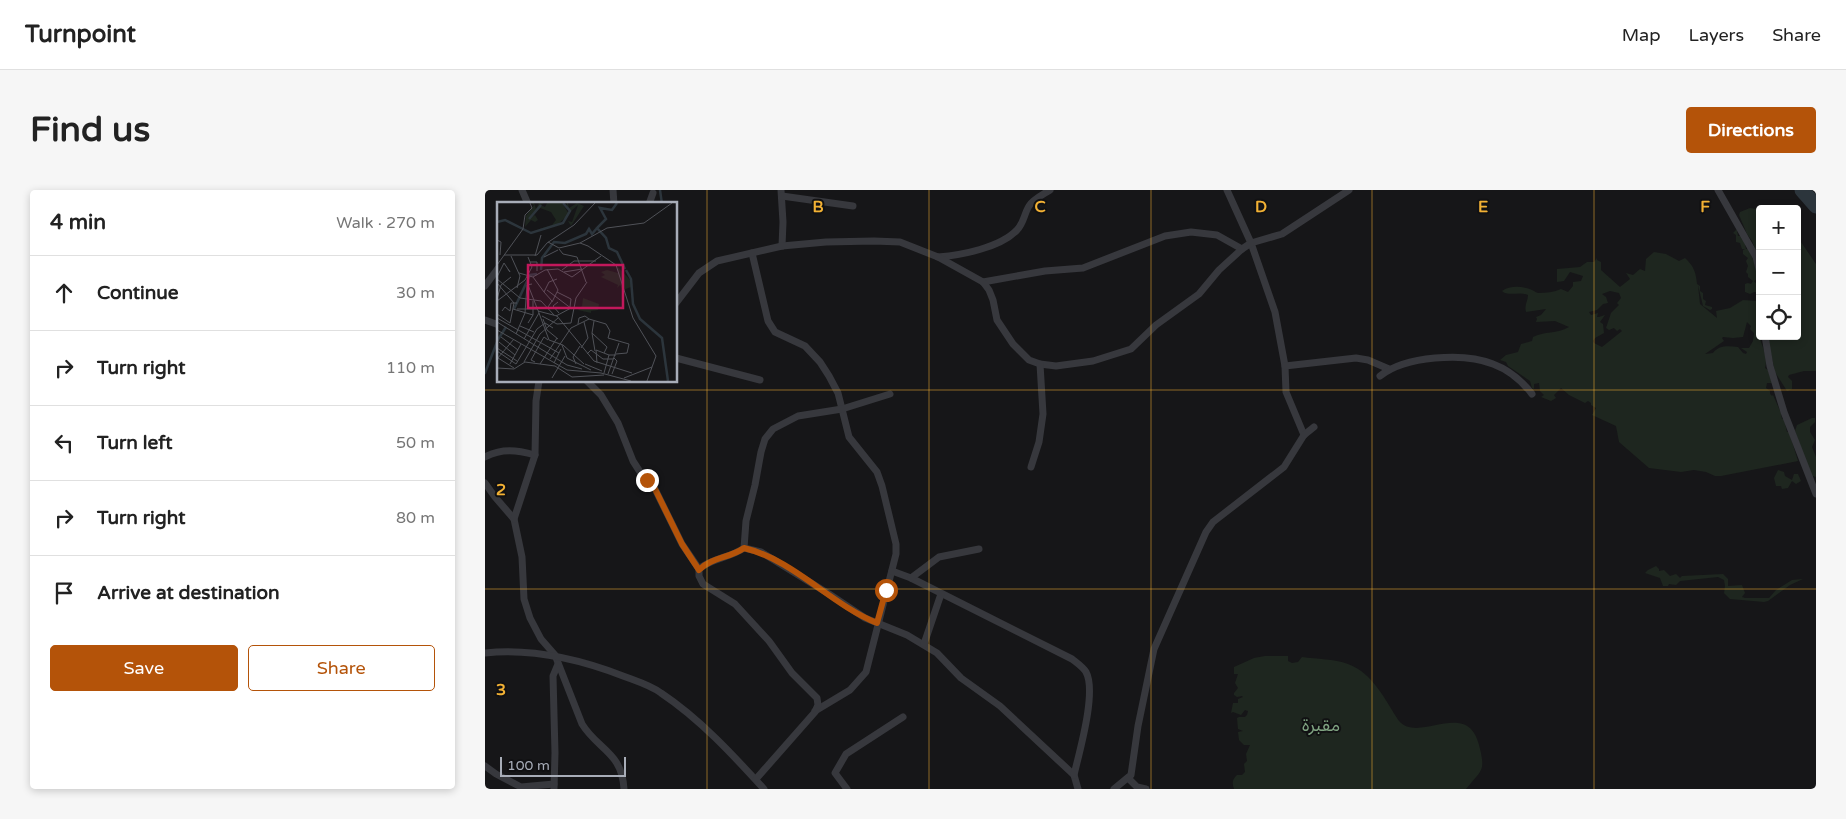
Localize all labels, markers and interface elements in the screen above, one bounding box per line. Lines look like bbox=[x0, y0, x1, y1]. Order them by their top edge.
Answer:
text: Turnpoint bbox=[25, 20, 136, 49]
text: Map bbox=[1622, 24, 1661, 46]
text: Layers bbox=[1689, 24, 1744, 46]
text: Share bbox=[1772, 24, 1821, 46]
button: Directions bbox=[1686, 107, 1816, 153]
text: Find us bbox=[30, 109, 150, 151]
text: B bbox=[812, 197, 824, 217]
text: C bbox=[1034, 197, 1046, 217]
text: D bbox=[1255, 197, 1267, 217]
text: E bbox=[1478, 197, 1488, 217]
text: F bbox=[1700, 197, 1710, 217]
inset map bbox=[497, 202, 677, 382]
map controls bbox=[1756, 205, 1801, 340]
button: + bbox=[1756, 205, 1801, 250]
text: 4 min bbox=[50, 210, 106, 235]
text: Walk · 270 m bbox=[336, 213, 435, 233]
button: − bbox=[1756, 250, 1801, 295]
icon: ahead bbox=[50, 279, 78, 307]
text: Continue bbox=[97, 282, 179, 304]
text: 30 m bbox=[396, 283, 435, 303]
button: locate bbox=[1756, 295, 1801, 340]
icon: right bbox=[50, 354, 78, 382]
text: Turn right bbox=[97, 357, 185, 379]
text: 110 m bbox=[386, 358, 435, 378]
icon: left bbox=[50, 429, 78, 457]
text: Turn left bbox=[97, 432, 173, 454]
text: 50 m bbox=[396, 433, 435, 453]
route end bbox=[636, 469, 659, 492]
text: 2 bbox=[496, 480, 506, 500]
icon: right bbox=[50, 504, 78, 532]
text: Turn right bbox=[97, 507, 185, 529]
text: 80 m bbox=[396, 508, 435, 528]
icon: arrive bbox=[50, 579, 78, 607]
route start bbox=[875, 579, 898, 602]
text: Arrive at destination bbox=[97, 582, 280, 604]
button: Save bbox=[50, 645, 238, 691]
button: Share bbox=[248, 645, 435, 691]
text: 3 bbox=[496, 680, 506, 700]
park label: مقبرة bbox=[1302, 714, 1340, 736]
scale bar bbox=[500, 754, 626, 777]
text: 100 m bbox=[507, 757, 550, 774]

